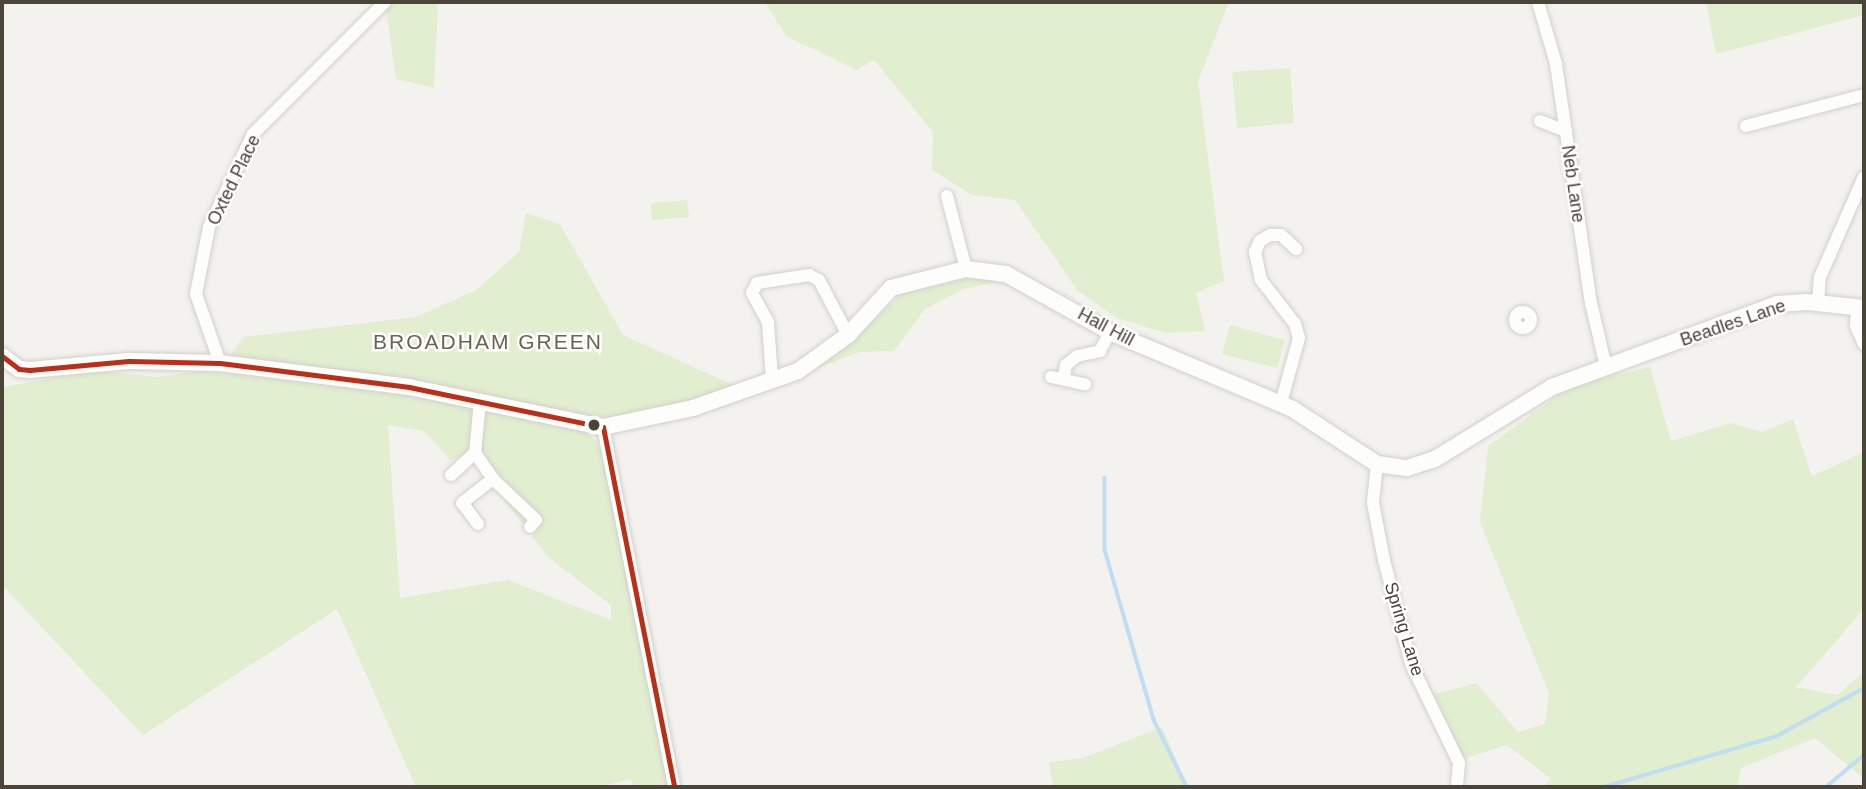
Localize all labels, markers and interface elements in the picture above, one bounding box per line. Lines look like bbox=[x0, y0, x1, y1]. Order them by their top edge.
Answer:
street label: Oxted Place bbox=[203, 131, 265, 229]
street label: Neb Lane bbox=[1557, 144, 1589, 224]
street label: Beadles Lane bbox=[1677, 295, 1789, 351]
street label: Hall Hill bbox=[1074, 303, 1138, 351]
district label: BROADHAM GREEN bbox=[375, 329, 601, 355]
unlabelled marker bbox=[587, 418, 601, 432]
street label: Spring Lane bbox=[1379, 579, 1429, 679]

